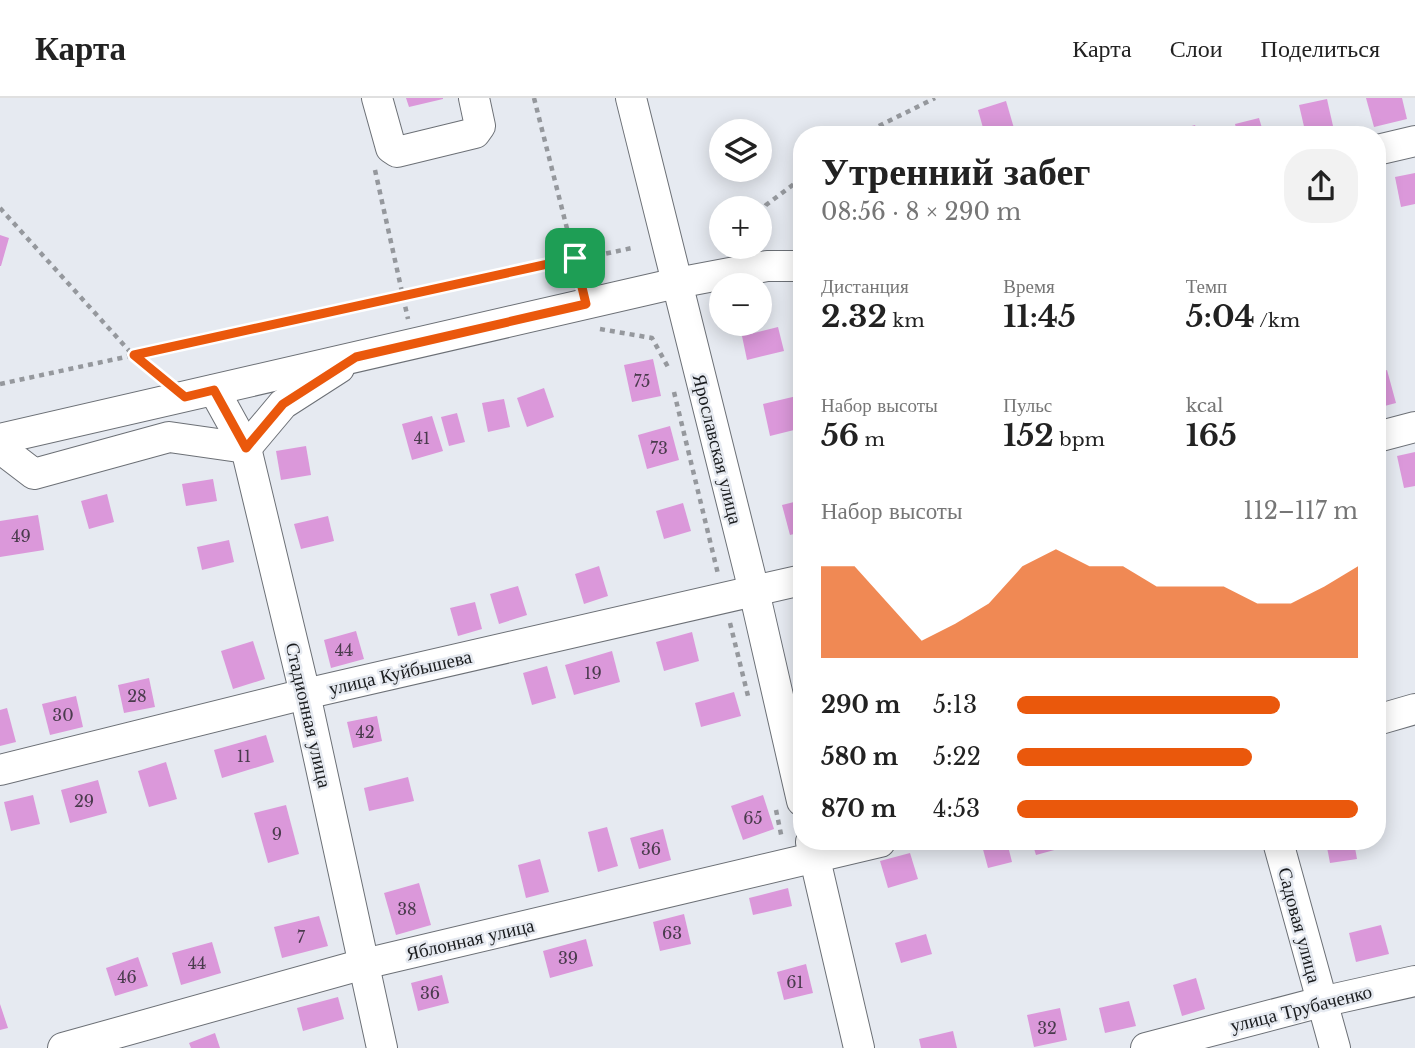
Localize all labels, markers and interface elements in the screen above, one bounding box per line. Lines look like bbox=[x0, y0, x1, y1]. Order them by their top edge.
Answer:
text: Карта bbox=[35, 28, 126, 69]
text: Карта bbox=[1072, 34, 1132, 63]
text: Слои bbox=[1170, 34, 1223, 63]
text: Поделиться bbox=[1261, 34, 1380, 63]
map controls bbox=[709, 119, 772, 336]
button: layers bbox=[709, 119, 772, 182]
text: Утренний забег bbox=[821, 148, 1091, 195]
button: share bbox=[1284, 149, 1358, 223]
button: + bbox=[709, 196, 772, 259]
text: 08:56 · 8 × 290 m bbox=[821, 198, 1021, 226]
pin bbox=[545, 228, 605, 288]
icon: arrive bbox=[556, 239, 594, 277]
button: − bbox=[709, 273, 772, 336]
text: Дистанция bbox=[821, 275, 909, 298]
text: Время bbox=[1003, 275, 1055, 298]
text: Темп bbox=[1186, 275, 1227, 298]
text: 2.32 bbox=[821, 298, 887, 335]
text: 11:45 bbox=[1003, 298, 1076, 335]
text: 5:04 bbox=[1186, 298, 1255, 335]
text: km bbox=[887, 309, 925, 332]
text: /km bbox=[1255, 309, 1300, 332]
house number: 75 bbox=[634, 371, 650, 391]
street label: Ярославская улица bbox=[688, 371, 747, 527]
text: Набор высоты bbox=[821, 394, 938, 417]
text: Пульс bbox=[1003, 394, 1052, 417]
text: kcal bbox=[1186, 394, 1224, 417]
text: 56 bbox=[821, 417, 859, 454]
text: 152 bbox=[1003, 417, 1054, 454]
text: 165 bbox=[1186, 417, 1237, 454]
house number: 41 bbox=[414, 428, 430, 448]
text: m bbox=[859, 428, 885, 451]
text: bpm bbox=[1054, 428, 1105, 451]
house number: 73 bbox=[650, 438, 668, 458]
text: Набор высоты bbox=[821, 497, 962, 525]
text: 112–117 m bbox=[1243, 497, 1358, 525]
house number: 49 bbox=[11, 526, 31, 546]
street label: Стадионная улица bbox=[281, 640, 337, 791]
house number: 44 bbox=[335, 640, 353, 660]
street label: улица Куйбышева bbox=[326, 645, 474, 700]
house number: 19 bbox=[584, 663, 602, 683]
house number: 28 bbox=[127, 686, 147, 706]
text: 290 m bbox=[821, 691, 900, 719]
text: 5:13 bbox=[933, 691, 977, 719]
house number: 30 bbox=[52, 705, 74, 725]
house number: 42 bbox=[355, 722, 375, 742]
text: 580 m bbox=[821, 743, 898, 771]
text: 5:22 bbox=[933, 743, 981, 771]
house number: 11 bbox=[237, 746, 251, 766]
house number: 29 bbox=[74, 791, 94, 811]
text: 870 m bbox=[821, 795, 896, 823]
text: 4:53 bbox=[933, 795, 980, 823]
house number: 65 bbox=[743, 808, 763, 828]
house number: 9 bbox=[272, 824, 282, 844]
house number: 36 bbox=[641, 839, 661, 859]
street label: Садовая улица bbox=[1273, 865, 1326, 986]
house number: 38 bbox=[397, 899, 417, 919]
street label: Яблонная улица bbox=[404, 913, 537, 965]
house number: 63 bbox=[662, 923, 682, 943]
house number: 7 bbox=[297, 927, 306, 947]
house number: 39 bbox=[558, 948, 578, 968]
house number: 44 bbox=[188, 953, 206, 973]
house number: 46 bbox=[117, 967, 137, 987]
house number: 61 bbox=[786, 972, 804, 992]
street label: улица Трубаченко bbox=[1228, 980, 1374, 1037]
house number: 36 bbox=[420, 983, 440, 1003]
house number: 32 bbox=[1037, 1018, 1057, 1038]

